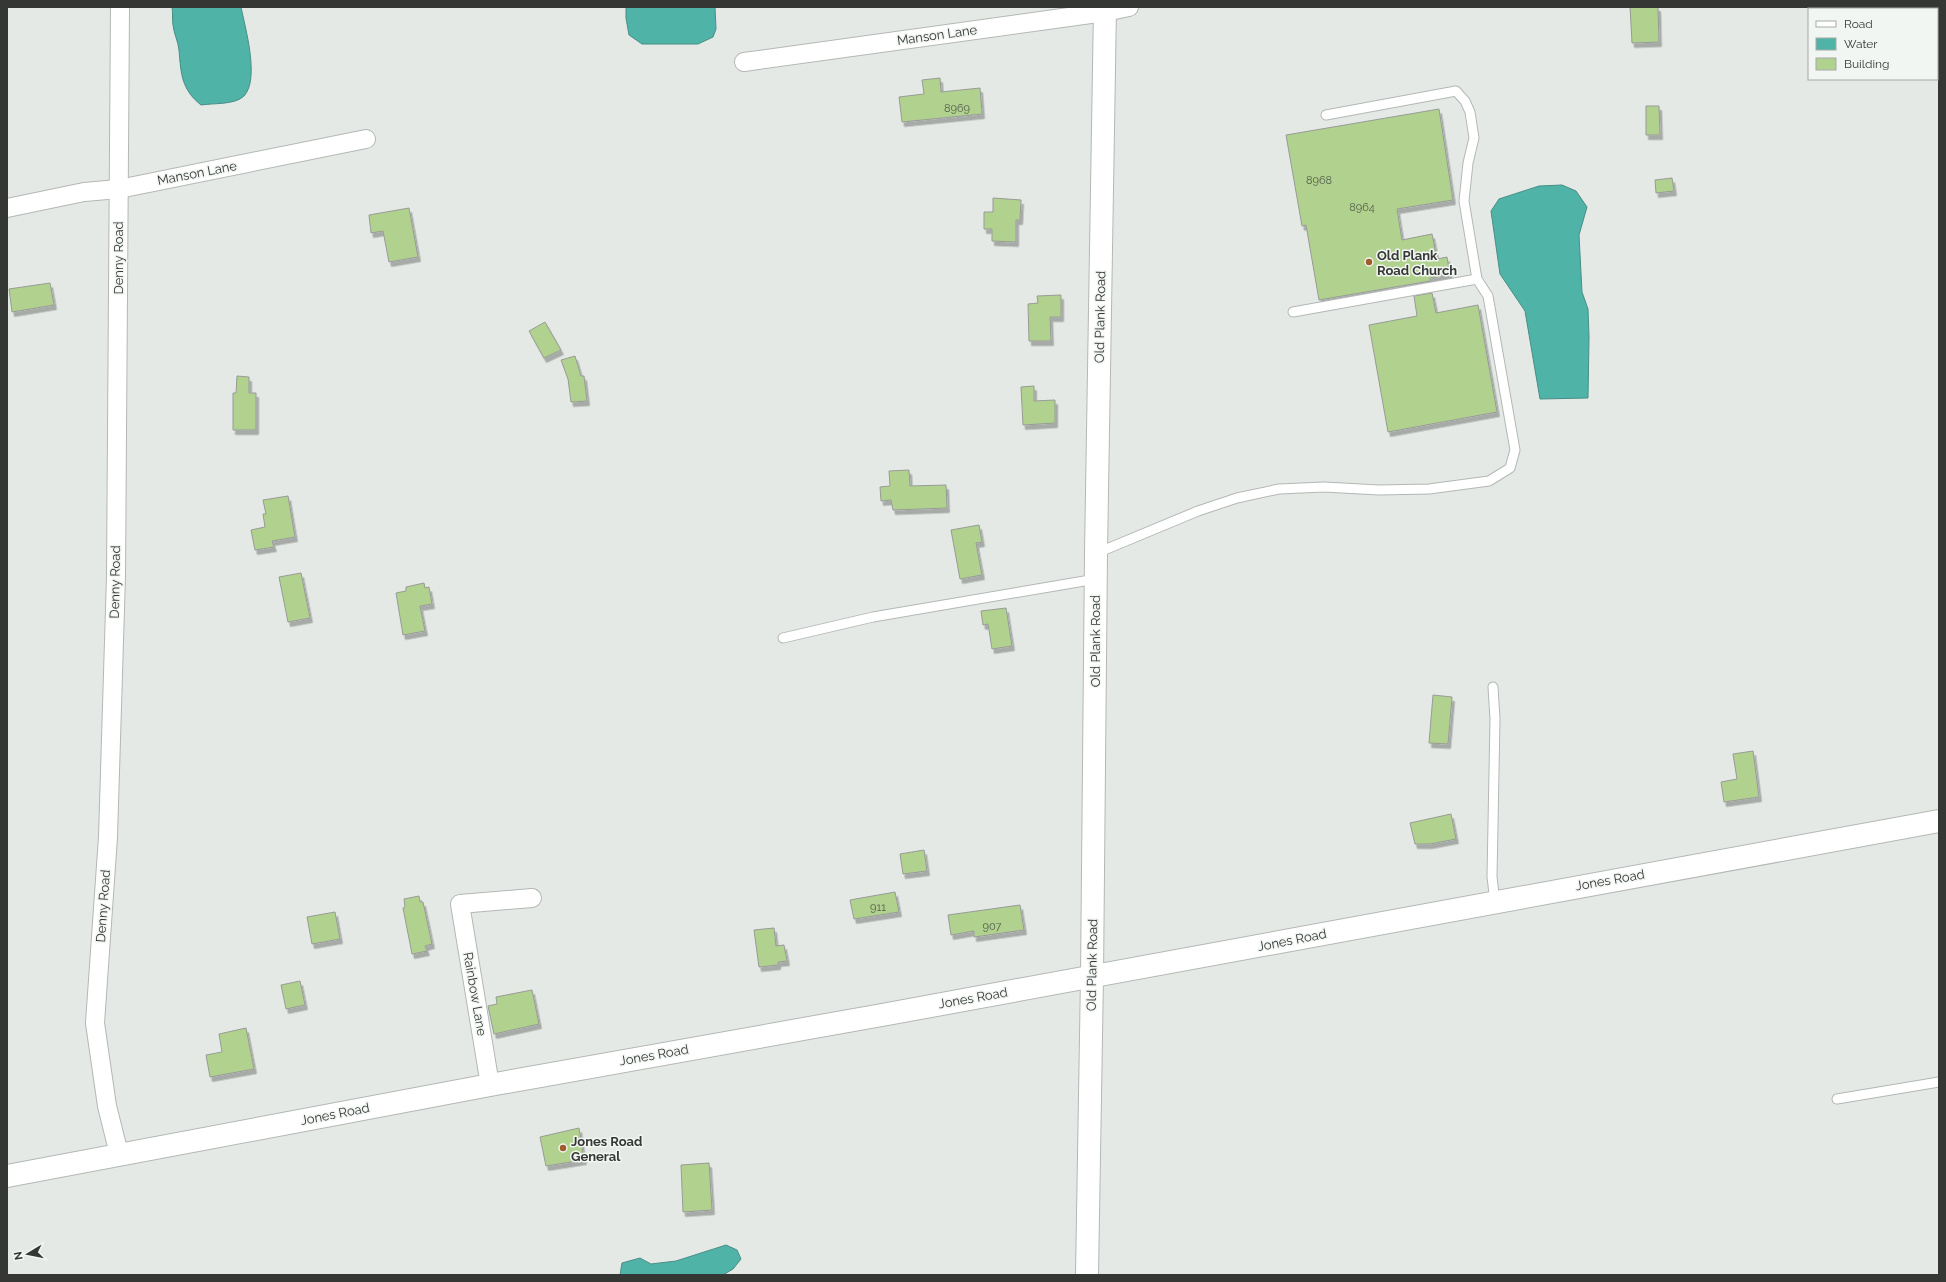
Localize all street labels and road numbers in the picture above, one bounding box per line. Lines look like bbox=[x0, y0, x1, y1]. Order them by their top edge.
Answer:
street label: Manson Lane bbox=[896, 22, 978, 48]
street label: Manson Lane bbox=[156, 158, 238, 188]
street label: Denny Road bbox=[111, 221, 126, 295]
street label: Old Plank Road bbox=[1092, 271, 1108, 363]
street label: Denny Road bbox=[107, 545, 123, 619]
street label: Old Plank Road bbox=[1088, 595, 1103, 687]
street label: Jones Road bbox=[1574, 867, 1646, 893]
street label: Denny Road bbox=[93, 869, 113, 943]
street label: Old Plank Road bbox=[1084, 919, 1100, 1011]
street label: Jones Road bbox=[1256, 926, 1328, 954]
street label: Rainbow Lane bbox=[460, 951, 490, 1037]
street label: Jones Road bbox=[937, 985, 1009, 1011]
street label: Jones Road bbox=[618, 1042, 690, 1068]
street label: Jones Road bbox=[299, 1100, 371, 1128]

